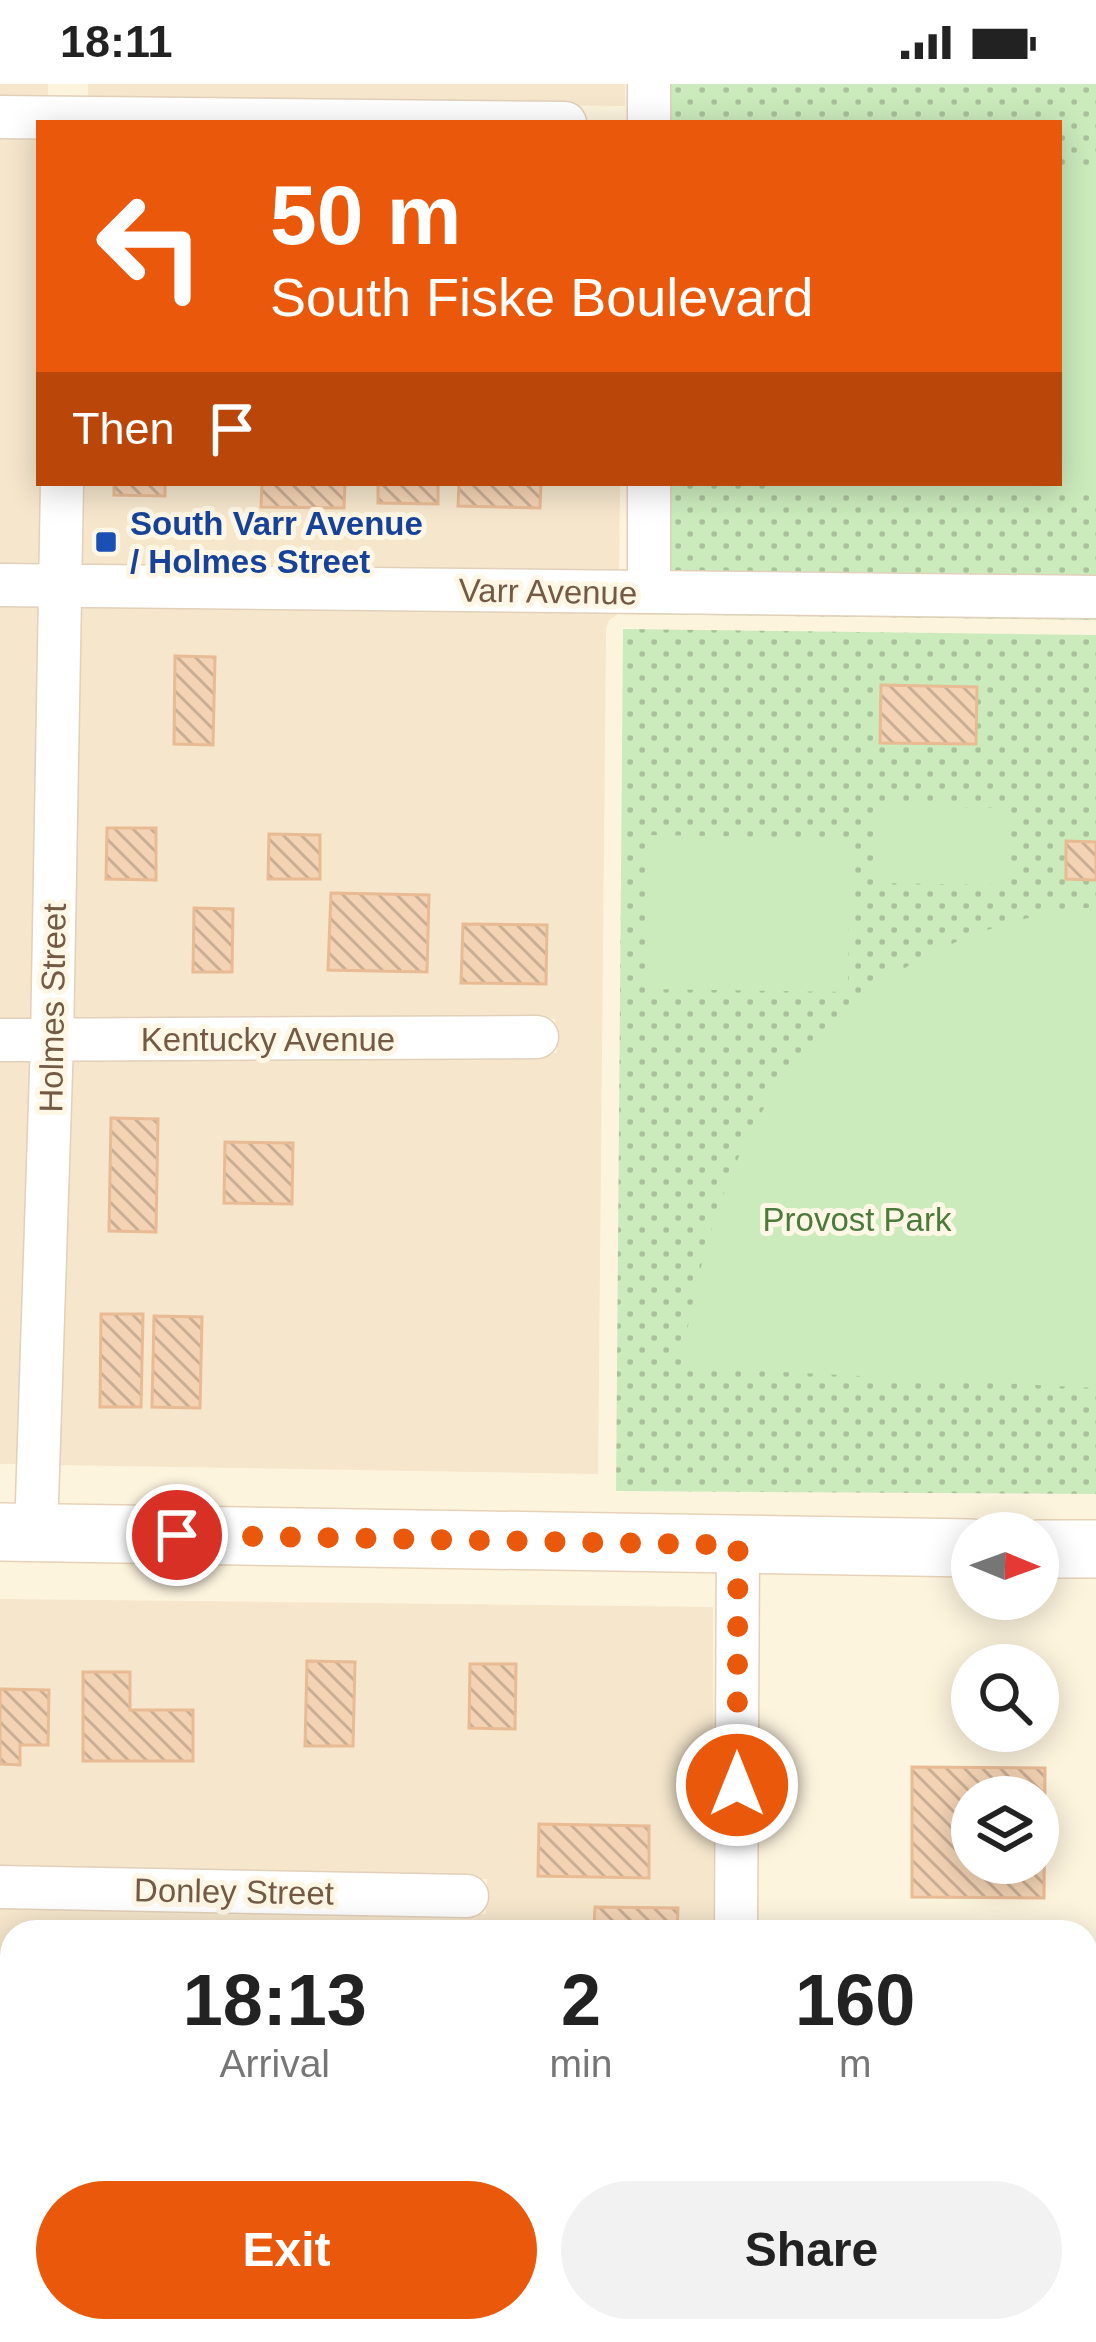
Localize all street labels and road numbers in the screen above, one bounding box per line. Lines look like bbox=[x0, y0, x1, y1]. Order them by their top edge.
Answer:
street label: Varr Avenue bbox=[458, 571, 638, 612]
street label: Holmes Street bbox=[32, 903, 73, 1113]
street label: Kentucky Avenue bbox=[141, 1021, 395, 1058]
street label: Donley Street bbox=[134, 1871, 334, 1912]

